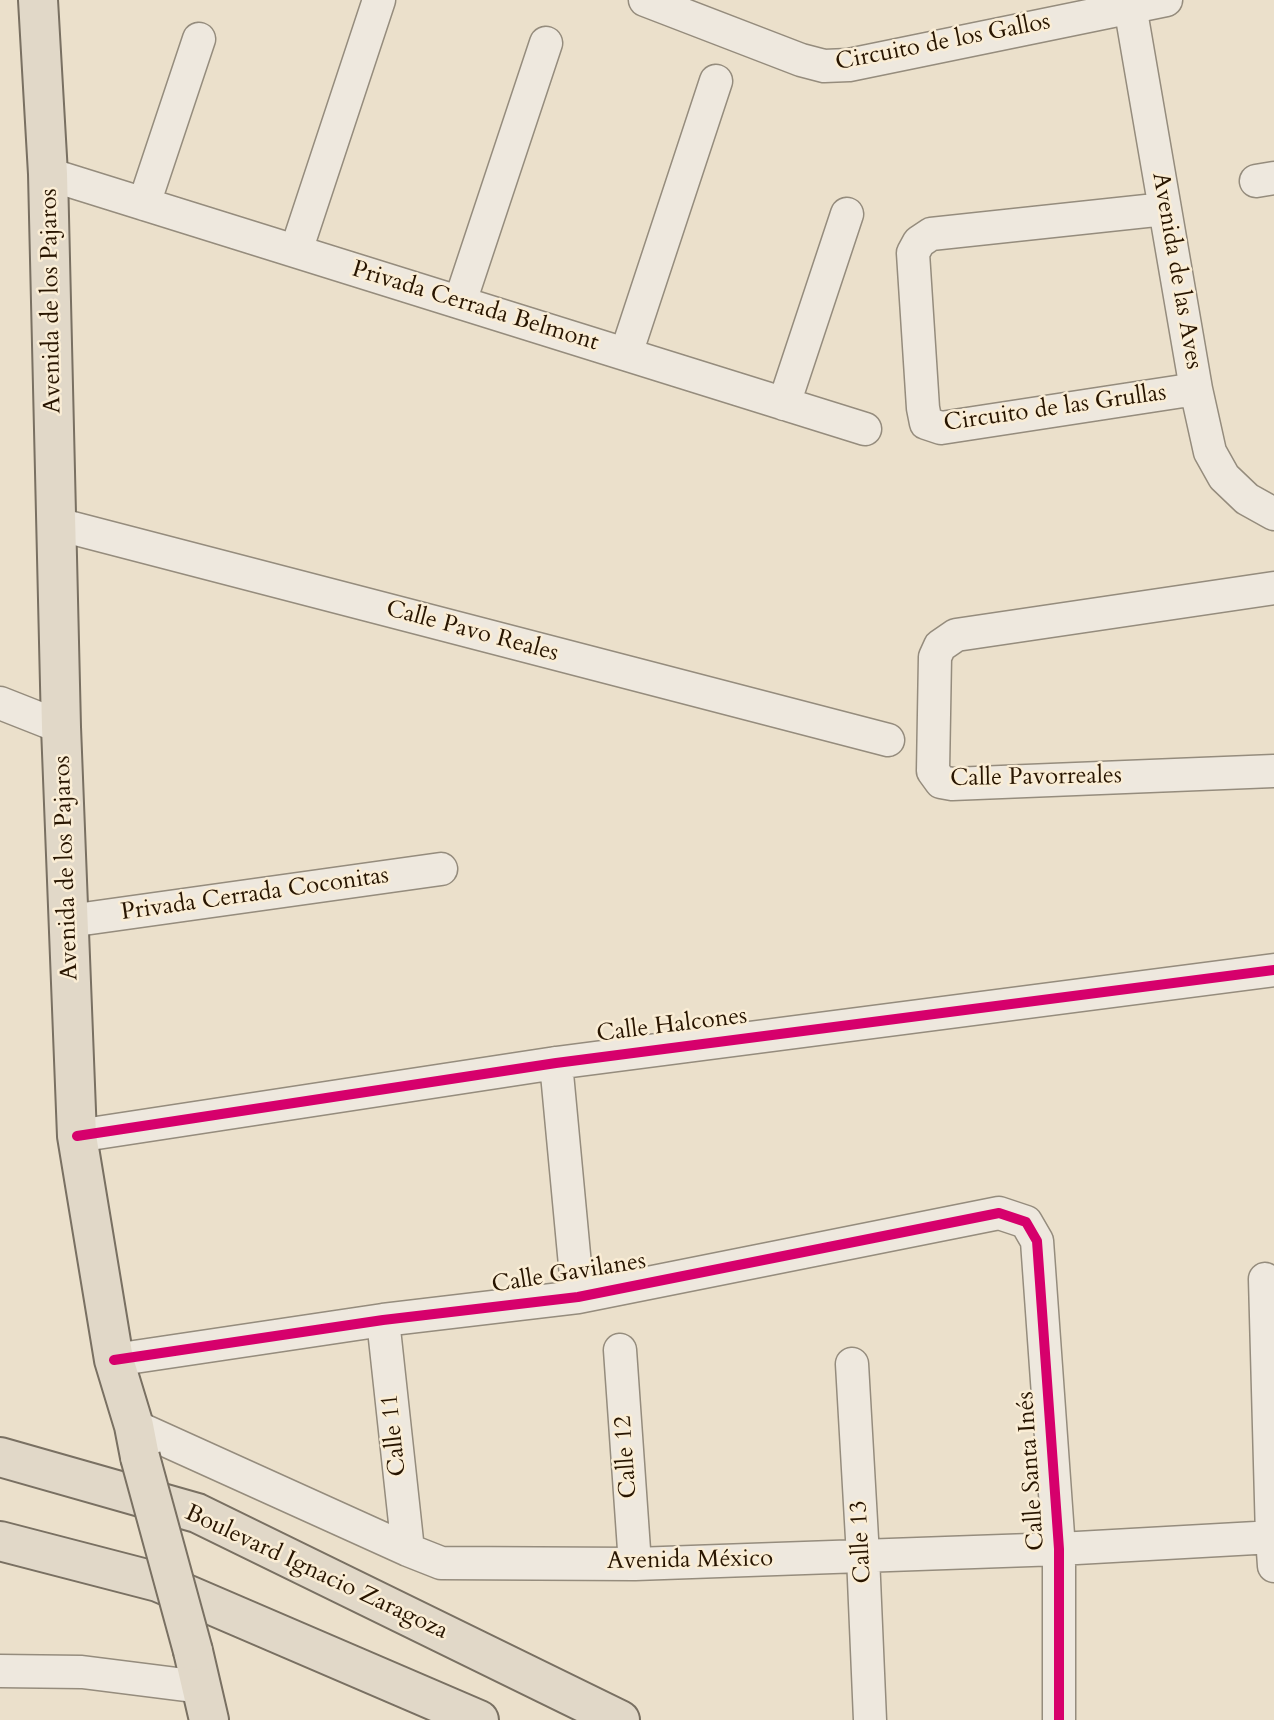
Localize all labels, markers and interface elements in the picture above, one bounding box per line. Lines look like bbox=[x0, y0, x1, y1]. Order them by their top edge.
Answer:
street label: Circuito de los Gallos bbox=[833, 8, 1053, 78]
street label: Avenida de las Aves bbox=[1145, 170, 1207, 372]
street label: Avenida de los Pajaros bbox=[36, 188, 68, 414]
street label: Privada Cerrada Belmont bbox=[348, 256, 602, 358]
street label: Circuito de las Grullas bbox=[942, 379, 1168, 439]
street label: Calle Pavo Reales bbox=[383, 595, 561, 669]
street label: Avenida de los Pajaros bbox=[49, 755, 85, 981]
street label: Calle Pavorreales bbox=[950, 762, 1122, 794]
street label: Privada Cerrada Coconitas bbox=[119, 862, 391, 928]
street label: Calle Halcones bbox=[595, 1002, 749, 1050]
street label: Calle Gavilanes bbox=[490, 1248, 648, 1300]
street label: Calle Santa Inés bbox=[1012, 1390, 1052, 1552]
street label: Calle 11 bbox=[376, 1392, 414, 1478]
street label: Calle 12 bbox=[610, 1415, 644, 1499]
street label: Boulevard Ignacio Zaragoza bbox=[180, 1499, 452, 1647]
street label: Calle 13 bbox=[845, 1500, 879, 1584]
street label: Avenida México bbox=[607, 1545, 773, 1577]

